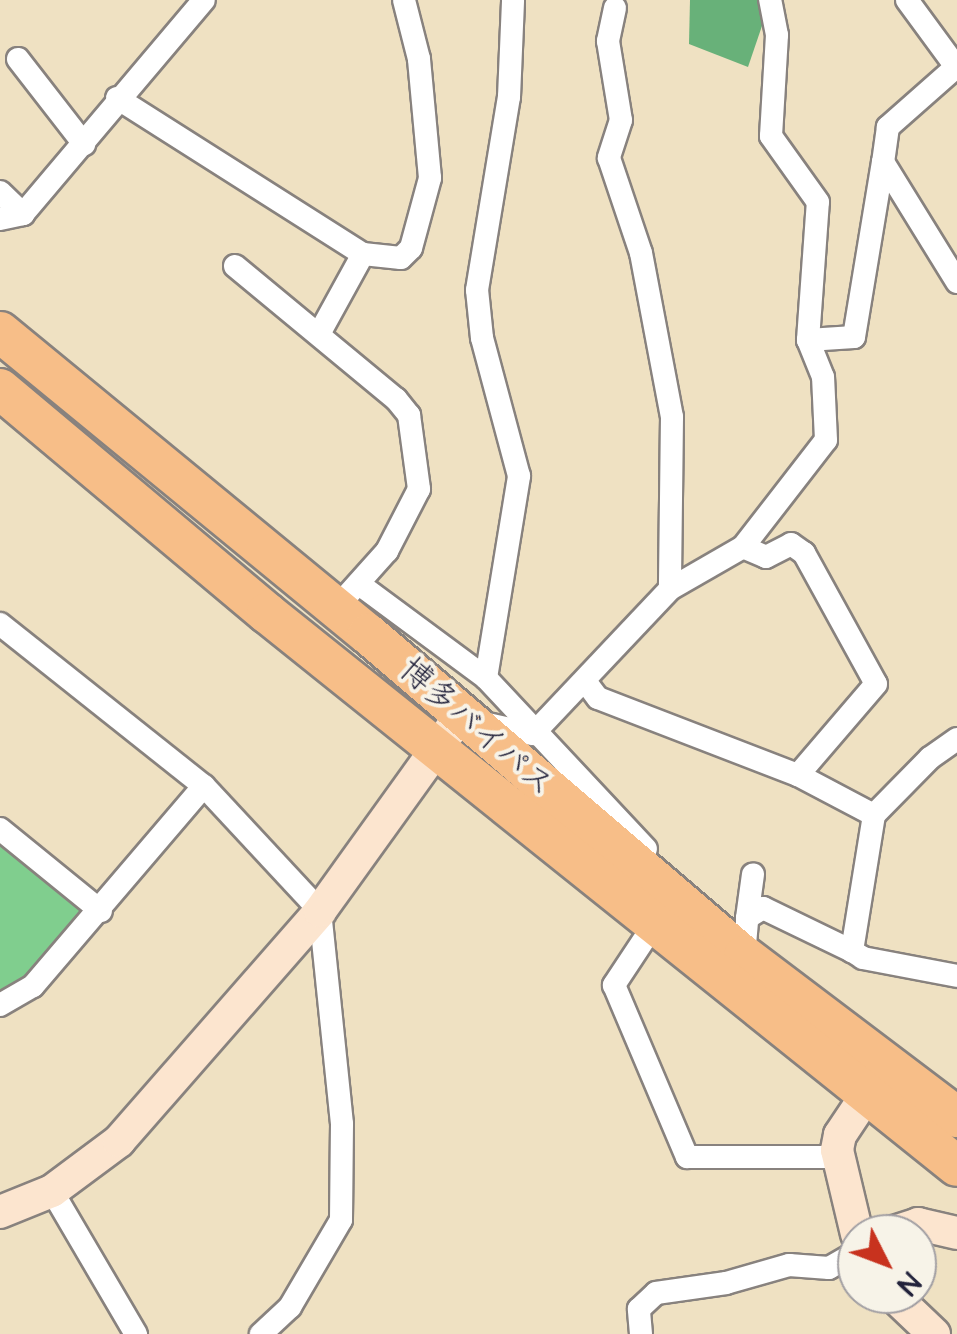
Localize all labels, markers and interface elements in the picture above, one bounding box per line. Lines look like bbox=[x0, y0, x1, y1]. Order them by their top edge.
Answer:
street label: 博多バイパス bbox=[391, 651, 561, 805]
north arrow bbox=[837, 1214, 937, 1314]
text: N bbox=[888, 1263, 929, 1303]

